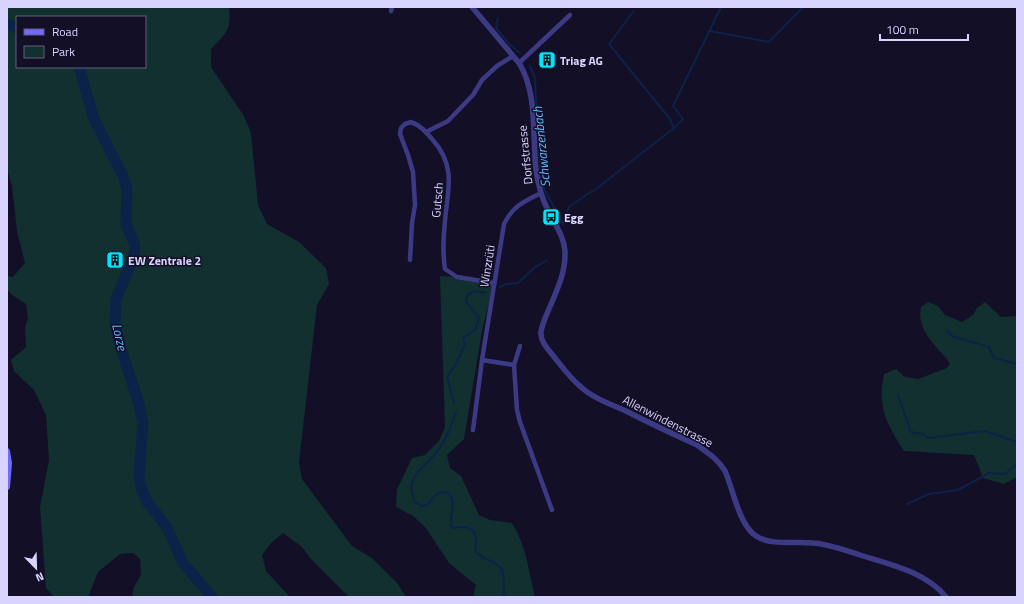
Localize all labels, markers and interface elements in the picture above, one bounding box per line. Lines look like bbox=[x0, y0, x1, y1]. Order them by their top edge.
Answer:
legend bbox=[16, 16, 146, 68]
scale bar bbox=[880, 16, 968, 42]
text: 100 m bbox=[886, 20, 919, 39]
text: Road bbox=[52, 22, 78, 41]
text: Park bbox=[52, 42, 75, 61]
building icon: Triag AG bbox=[537, 50, 557, 70]
place label: Triag AG bbox=[560, 51, 603, 70]
water label: Schwarzenbach bbox=[527, 105, 555, 188]
street label: Dorfstrasse bbox=[512, 124, 538, 186]
street label: Gutsch bbox=[426, 182, 448, 218]
bus stop icon: Egg bbox=[541, 207, 561, 227]
place label: Egg bbox=[564, 208, 584, 227]
street label: Winzrüti bbox=[474, 244, 500, 288]
building icon: EW Zentrale 2 bbox=[105, 250, 125, 270]
place label: EW Zentrale 2 bbox=[128, 251, 201, 270]
water label: Lorze bbox=[107, 321, 133, 354]
street label: Allenwindenstrasse bbox=[619, 390, 717, 452]
north arrow bbox=[16, 548, 56, 588]
text: N bbox=[33, 568, 47, 586]

